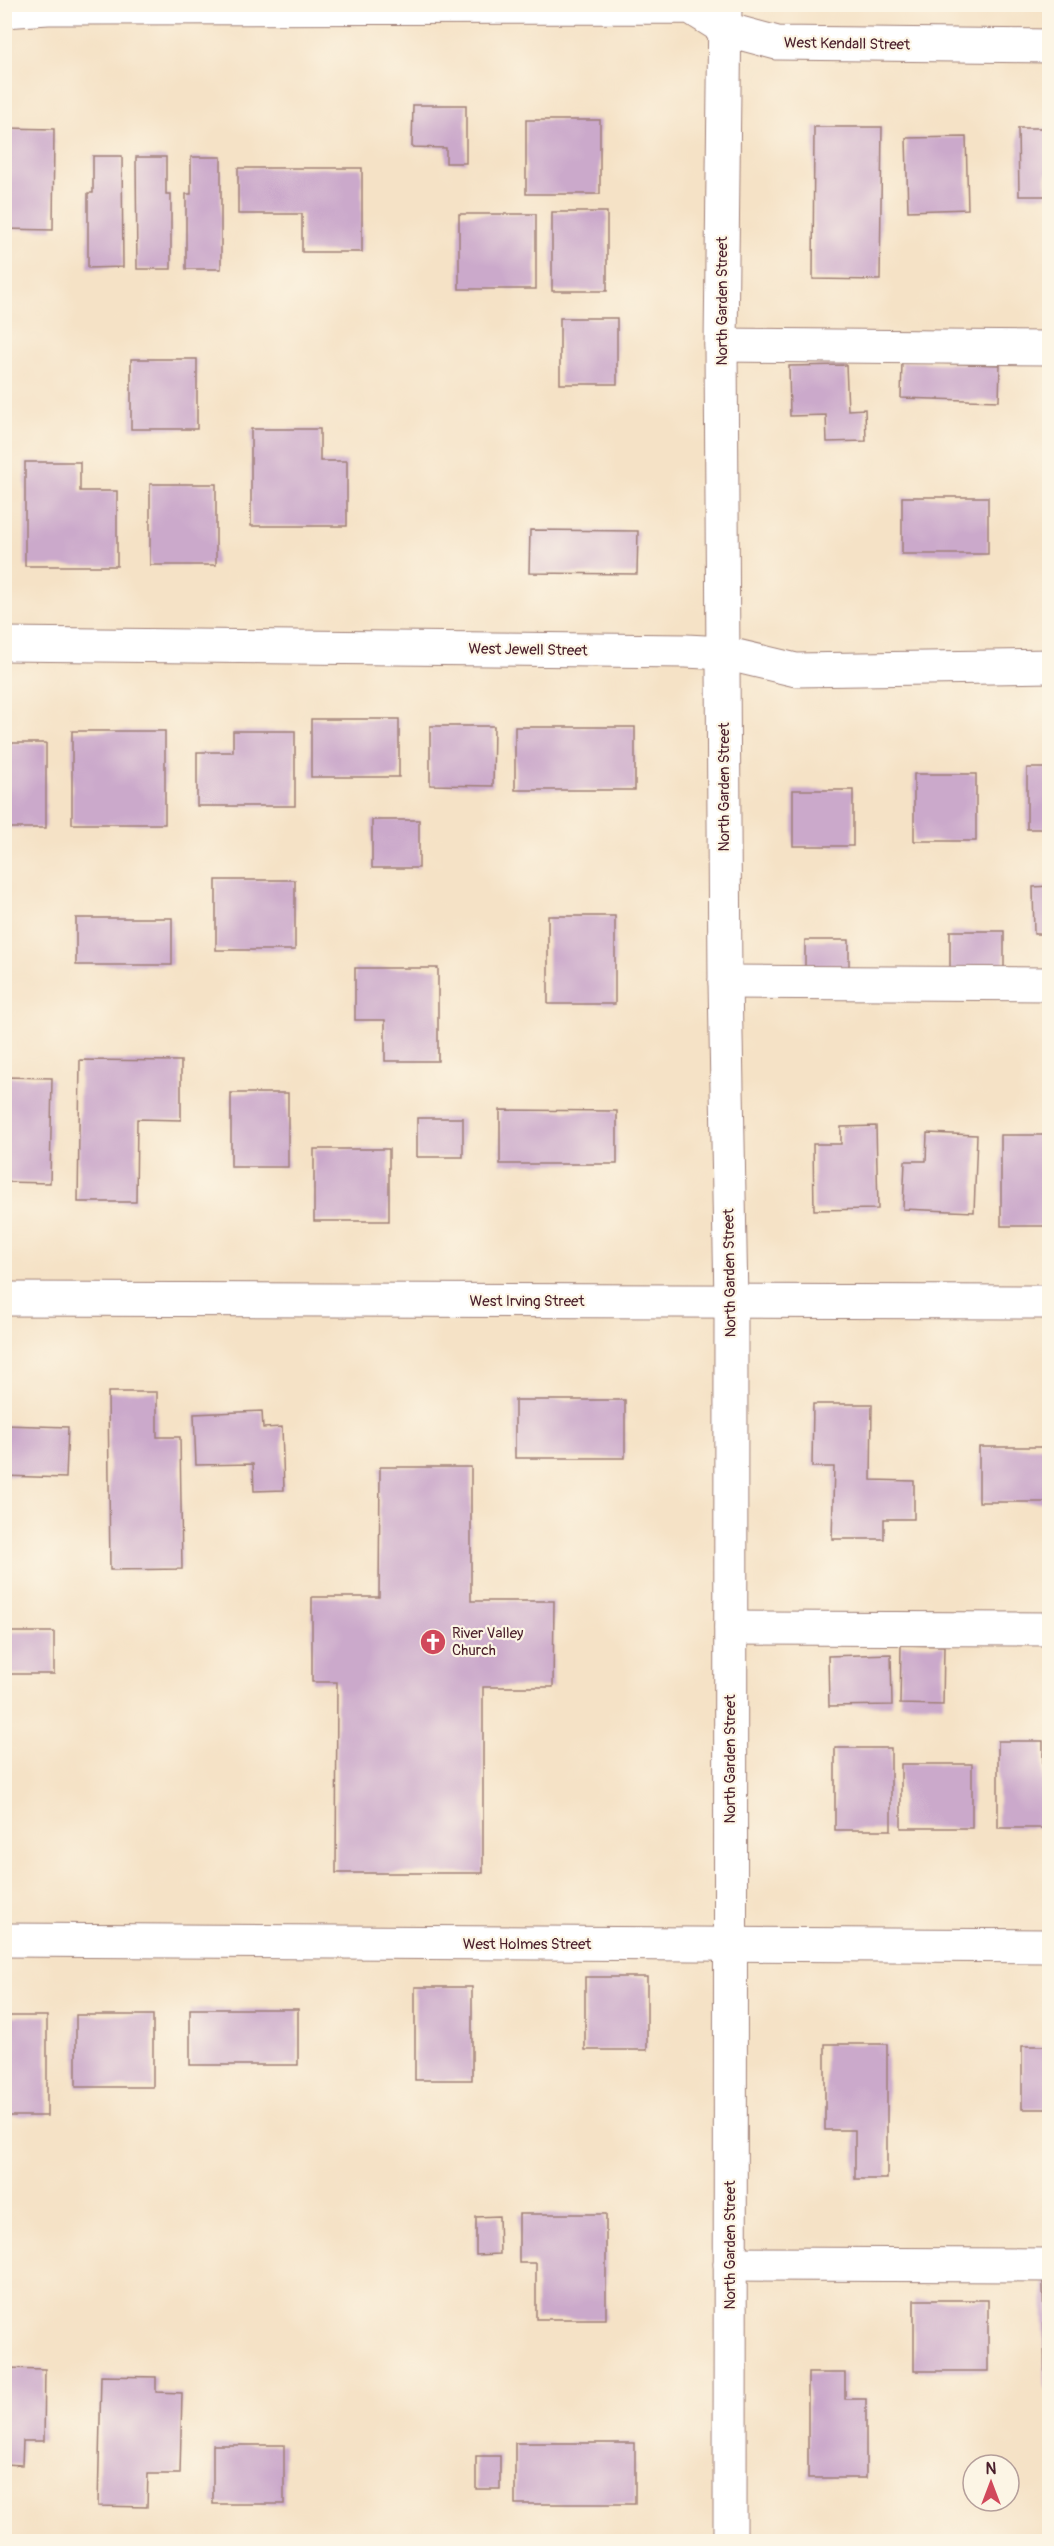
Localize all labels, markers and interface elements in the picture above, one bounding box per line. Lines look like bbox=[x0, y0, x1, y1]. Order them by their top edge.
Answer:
street label: West Kendall Street bbox=[784, 33, 911, 55]
street label: North Garden Street bbox=[713, 236, 732, 365]
street label: West Jewell Street bbox=[468, 639, 589, 661]
street label: North Garden Street bbox=[715, 722, 734, 851]
street label: North Garden Street bbox=[719, 1207, 741, 1338]
street label: West Irving Street bbox=[469, 1292, 585, 1311]
place label: River Valley Church bbox=[452, 1624, 524, 1660]
church icon: River Valley Church bbox=[418, 1627, 448, 1657]
street label: North Garden Street bbox=[721, 1694, 740, 1823]
street label: West Holmes Street bbox=[463, 1935, 592, 1954]
street label: North Garden Street bbox=[721, 2180, 740, 2309]
north arrow bbox=[961, 2453, 1021, 2513]
text: N bbox=[986, 2459, 997, 2479]

